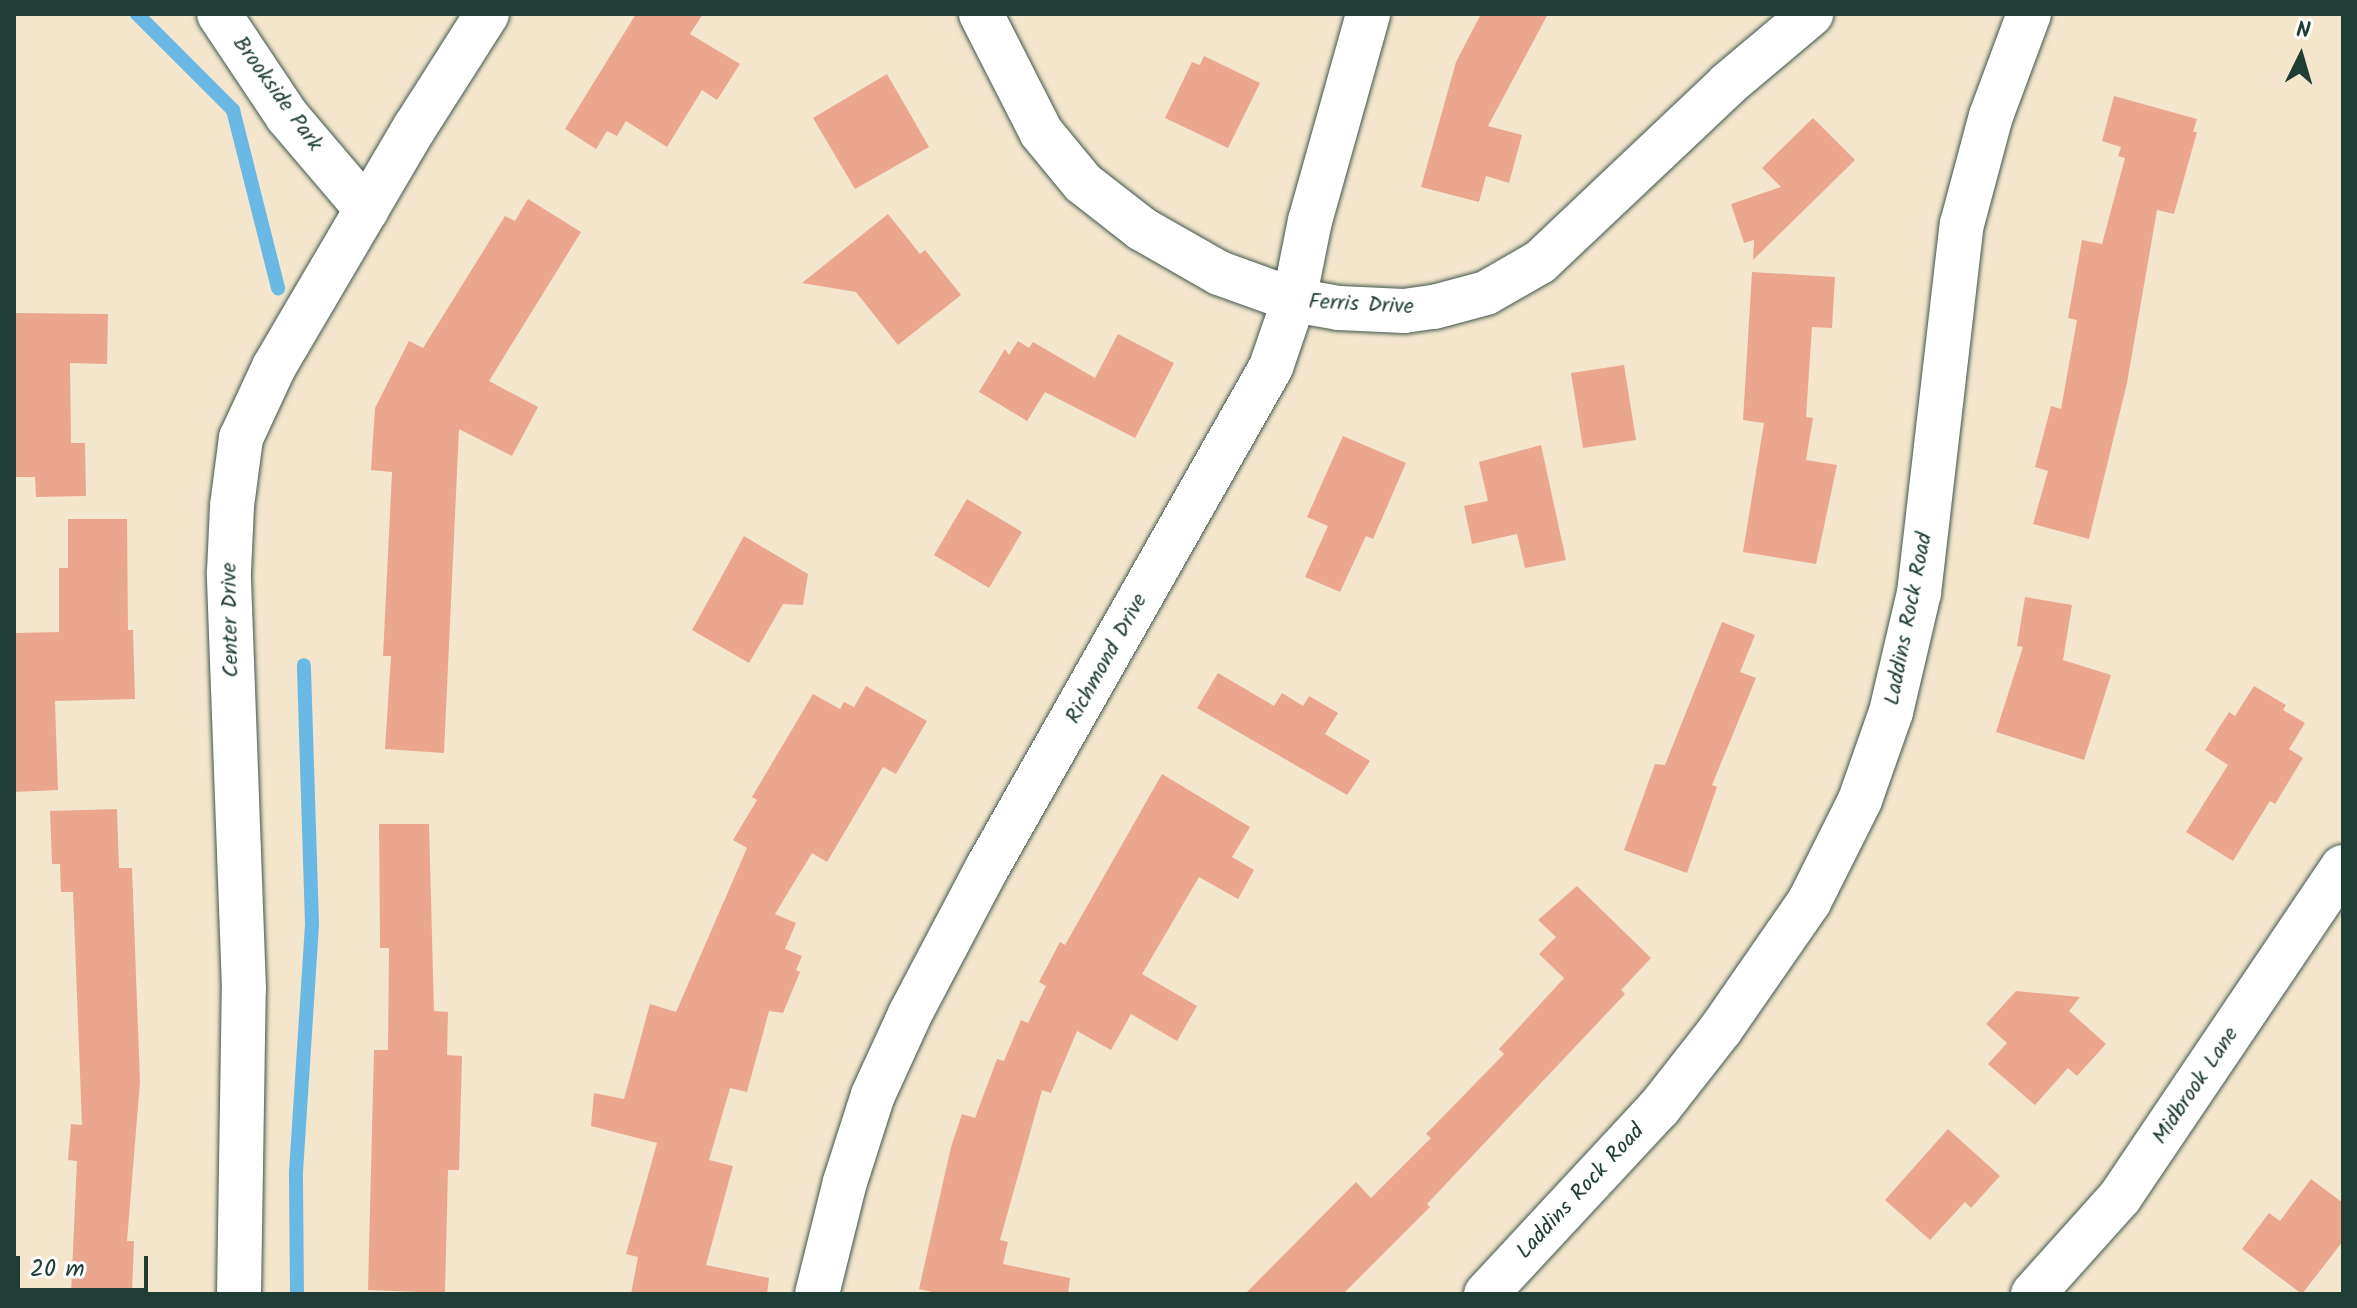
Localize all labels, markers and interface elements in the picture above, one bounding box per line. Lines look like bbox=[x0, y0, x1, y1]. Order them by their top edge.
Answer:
text: N bbox=[2295, 14, 2312, 50]
north arrow bbox=[2261, 16, 2341, 96]
street label: Brookside Park bbox=[226, 31, 328, 157]
street label: Ferris Drive bbox=[1308, 289, 1414, 321]
street label: Laddins Rock Road bbox=[1879, 530, 1939, 708]
street label: Center Drive bbox=[217, 562, 245, 678]
street label: Richmond Drive bbox=[1060, 589, 1154, 729]
street label: Midbrook Lane bbox=[2147, 1022, 2245, 1150]
street label: Laddins Rock Road bbox=[1512, 1119, 1650, 1265]
scale bar bbox=[20, 1240, 152, 1290]
text: 20 m bbox=[30, 1250, 85, 1289]

